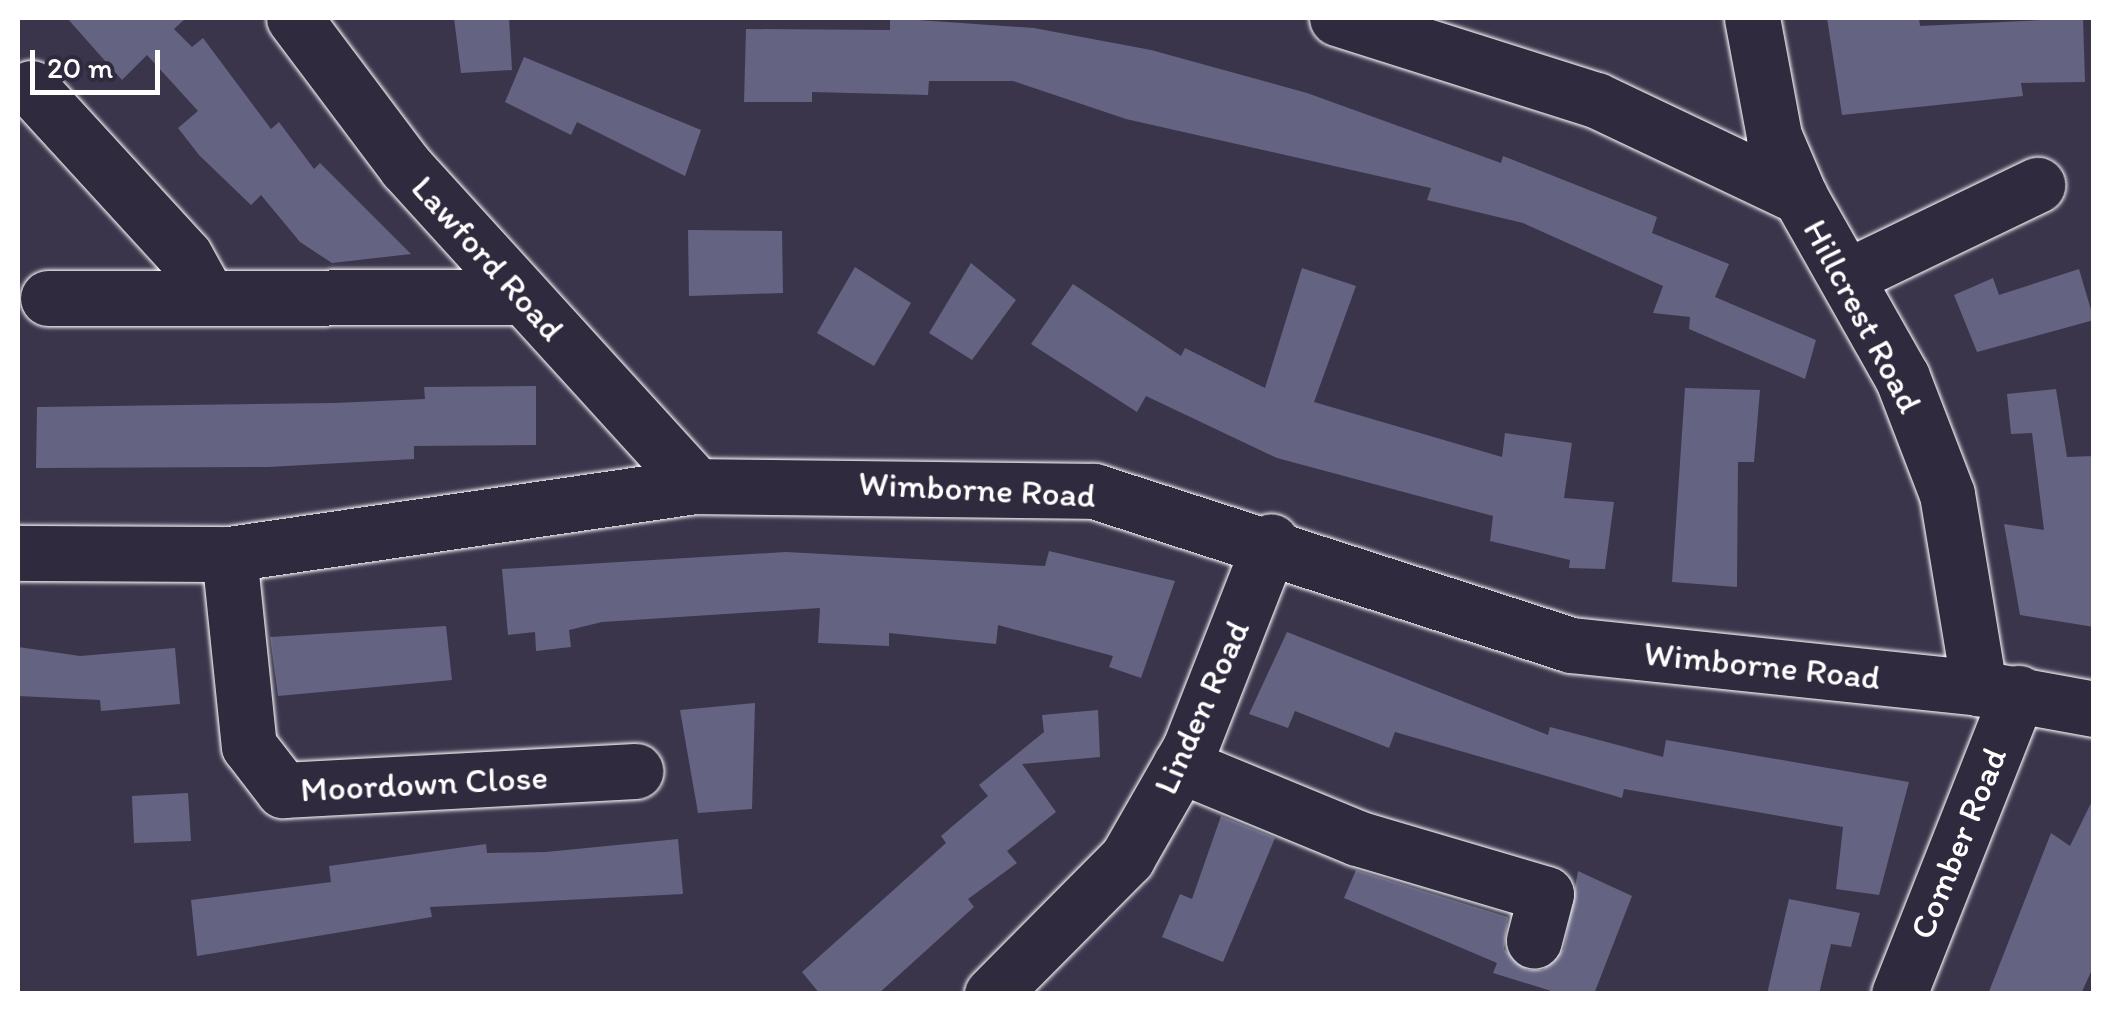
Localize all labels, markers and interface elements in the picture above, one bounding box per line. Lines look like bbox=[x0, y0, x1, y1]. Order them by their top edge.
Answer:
scale bar bbox=[35, 30, 165, 92]
text: 20 m bbox=[47, 49, 113, 86]
street label: Lawford Road bbox=[403, 167, 573, 349]
street label: Hillcrest Road bbox=[1795, 213, 1931, 419]
street label: Wimborne Road bbox=[857, 462, 1097, 516]
street label: Linden Road bbox=[1144, 614, 1258, 800]
street label: Wimborne Road bbox=[1641, 632, 1883, 698]
street label: Comber Road bbox=[1901, 742, 2015, 944]
street label: Moordown Close bbox=[299, 756, 549, 810]

